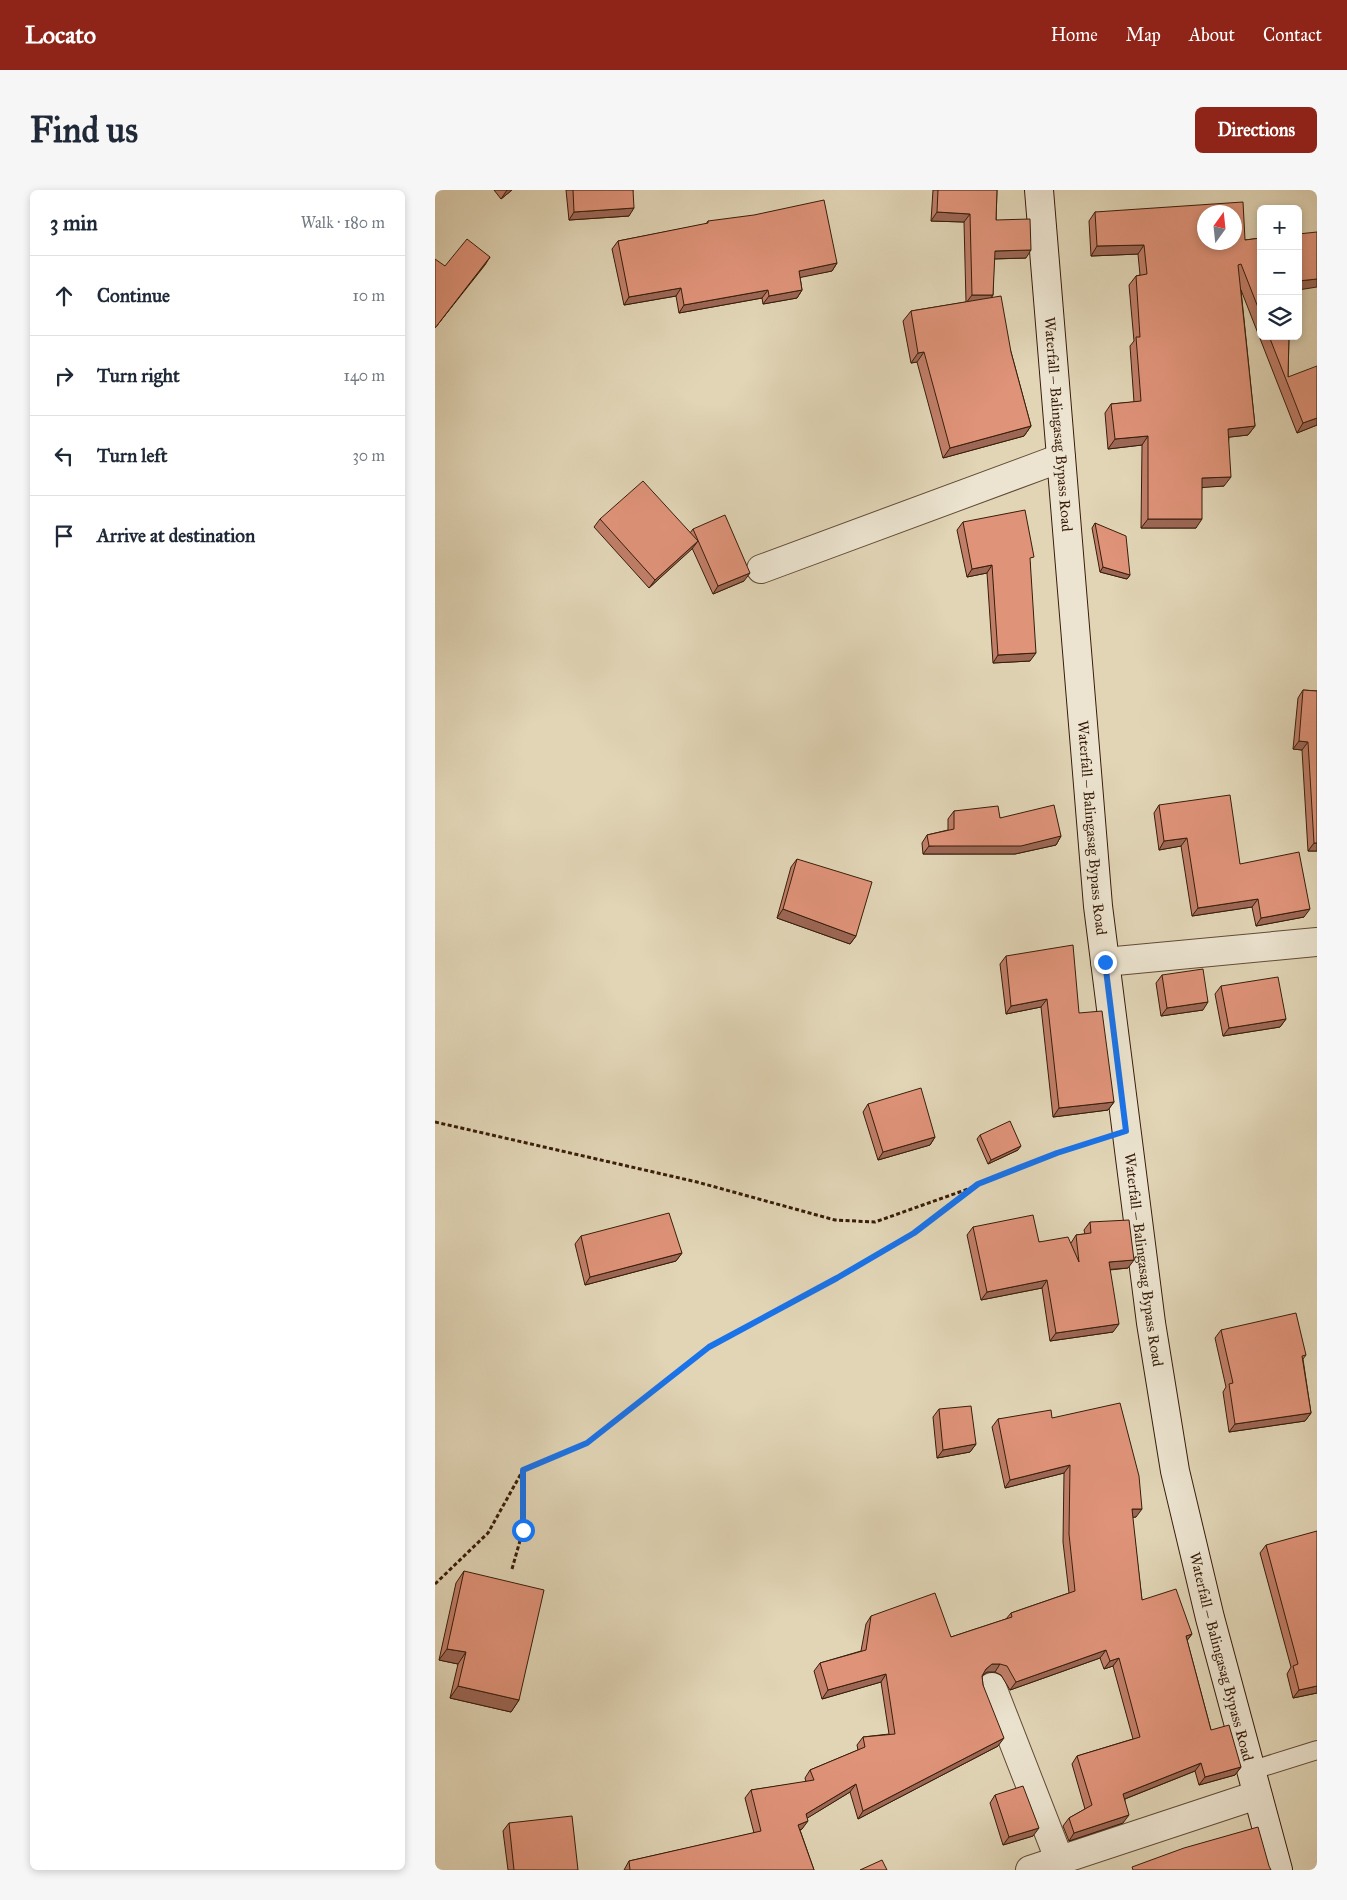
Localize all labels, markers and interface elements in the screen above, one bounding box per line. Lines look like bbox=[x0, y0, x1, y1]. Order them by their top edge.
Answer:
text: Locato bbox=[25, 20, 96, 50]
text: Home bbox=[1051, 24, 1098, 46]
text: Map bbox=[1126, 24, 1161, 46]
text: About bbox=[1189, 24, 1235, 46]
text: Contact bbox=[1263, 24, 1322, 46]
button: Directions bbox=[1195, 107, 1317, 153]
text: Find us bbox=[30, 109, 138, 152]
north arrow bbox=[1197, 205, 1242, 250]
map controls bbox=[1257, 205, 1302, 340]
button: + bbox=[1257, 205, 1302, 250]
text: 3 min bbox=[50, 210, 98, 236]
text: Walk · 180 m bbox=[301, 213, 385, 232]
button: − bbox=[1257, 250, 1302, 295]
icon: ahead bbox=[50, 282, 78, 310]
text: Continue bbox=[97, 284, 170, 307]
text: 10 m bbox=[353, 286, 385, 305]
button: layers bbox=[1257, 295, 1302, 340]
street label: Waterfall ‒ Balingasag Bypass Road bbox=[1040, 316, 1076, 533]
icon: right bbox=[50, 362, 78, 390]
text: Turn right bbox=[97, 364, 180, 387]
text: 140 m bbox=[344, 366, 385, 385]
icon: left bbox=[50, 442, 78, 470]
text: Turn left bbox=[97, 444, 167, 467]
text: 30 m bbox=[352, 446, 385, 465]
icon: arrive bbox=[50, 522, 78, 550]
text: Arrive at destination bbox=[97, 524, 255, 547]
street label: Waterfall ‒ Balingasag Bypass Road bbox=[1074, 720, 1111, 937]
route end bbox=[1094, 951, 1117, 974]
street label: Waterfall ‒ Balingasag Bypass Road bbox=[1120, 1152, 1167, 1368]
route start bbox=[512, 1519, 535, 1542]
street label: Waterfall ‒ Balingasag Bypass Road bbox=[1186, 1550, 1257, 1764]

